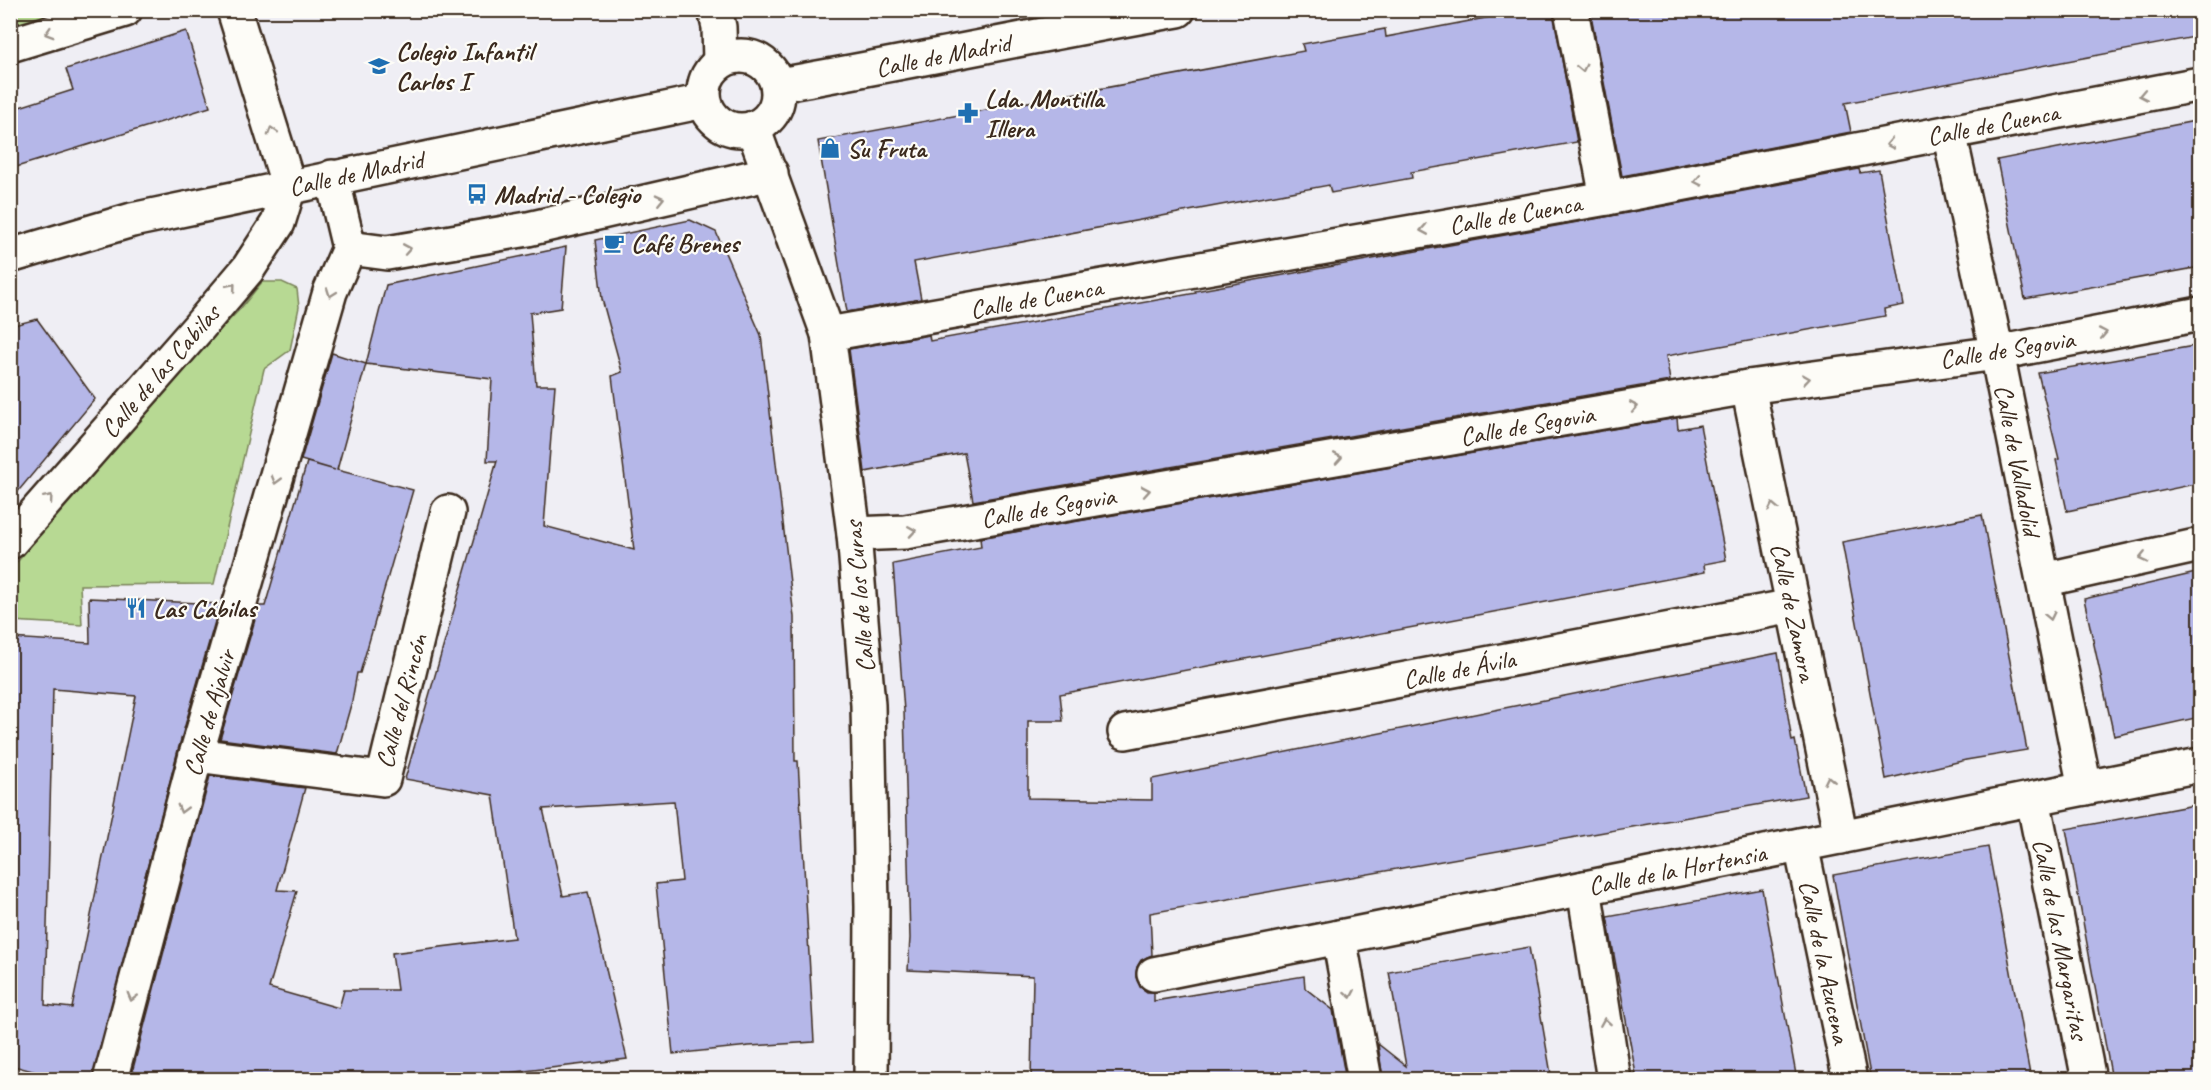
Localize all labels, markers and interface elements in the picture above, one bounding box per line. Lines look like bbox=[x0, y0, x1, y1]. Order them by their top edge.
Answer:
one-way arrow bbox=[44, 26, 55, 38]
street label: Calle de Madrid bbox=[873, 26, 1017, 85]
place label: Colegio Infantil Carlos I bbox=[396, 35, 538, 98]
school or university icon: Colegio Infantil Carlos I bbox=[367, 54, 391, 78]
one-way arrow bbox=[1575, 63, 1588, 73]
place label: Lda. Montilla Illera bbox=[985, 82, 1106, 145]
one-way arrow bbox=[2138, 88, 2148, 101]
street label: Calle de Cuenca bbox=[1924, 95, 2064, 153]
pharmacy icon: Lda. Montilla Illera bbox=[956, 101, 980, 125]
one-way arrow bbox=[267, 126, 279, 137]
place label: Su Fruta bbox=[847, 132, 928, 165]
shop icon: Su Fruta bbox=[818, 136, 842, 160]
one-way arrow bbox=[1885, 137, 1895, 150]
street label: Calle de Madrid bbox=[286, 142, 430, 204]
one-way arrow bbox=[1694, 174, 1704, 187]
place label: Madrid - Colegio bbox=[494, 178, 642, 211]
bus stop icon: Madrid - Colegio bbox=[465, 182, 489, 206]
street label: Calle de Cuenca bbox=[1446, 186, 1586, 242]
one-way arrow bbox=[655, 193, 665, 206]
one-way arrow bbox=[1419, 223, 1429, 236]
place label: Café Brenes bbox=[631, 227, 742, 260]
cafe icon: Café Brenes bbox=[602, 231, 626, 255]
one-way arrow bbox=[403, 244, 412, 256]
street label: Calle de Cuenca bbox=[967, 270, 1107, 326]
one-way arrow bbox=[225, 283, 236, 294]
one-way arrow bbox=[325, 287, 338, 298]
street label: Calle de las Cabilas bbox=[93, 296, 229, 445]
street label: Calle de Segovia bbox=[1937, 322, 2078, 376]
one-way arrow bbox=[2097, 327, 2107, 340]
one-way arrow bbox=[1802, 373, 1811, 386]
street label: Calle de Valladolid bbox=[1987, 382, 2049, 542]
street label: Calle de Segovia bbox=[1457, 397, 1598, 454]
one-way arrow bbox=[1629, 401, 1638, 413]
one-way arrow bbox=[1334, 452, 1343, 464]
one-way arrow bbox=[271, 474, 283, 485]
street label: Calle de Segovia bbox=[978, 479, 1119, 536]
one-way arrow bbox=[1141, 485, 1151, 497]
one-way arrow bbox=[42, 494, 53, 505]
one-way arrow bbox=[1767, 502, 1780, 512]
street label: Calle de los Curas bbox=[836, 518, 883, 674]
one-way arrow bbox=[908, 525, 917, 537]
street label: Calle de Zamora bbox=[1763, 540, 1825, 686]
one-way arrow bbox=[2139, 550, 2149, 563]
place label: Las Cábilas bbox=[153, 592, 259, 625]
restaurant icon: Las Cábilas bbox=[124, 596, 148, 620]
one-way arrow bbox=[2043, 611, 2056, 621]
street label: Calle del Rincón bbox=[368, 629, 436, 772]
street label: Calle de Ávila bbox=[1400, 642, 1520, 697]
street label: Calle de Ajalvir bbox=[176, 644, 244, 780]
one-way arrow bbox=[1823, 775, 1836, 785]
one-way arrow bbox=[176, 804, 189, 814]
street label: Calle de la Hortensia bbox=[1585, 836, 1770, 903]
street label: Calle de las Margaritas bbox=[2025, 836, 2097, 1044]
street label: Calle de la Azucena bbox=[1791, 877, 1858, 1048]
one-way arrow bbox=[1343, 990, 1355, 999]
one-way arrow bbox=[126, 992, 139, 1002]
one-way arrow bbox=[1599, 1017, 1611, 1026]

